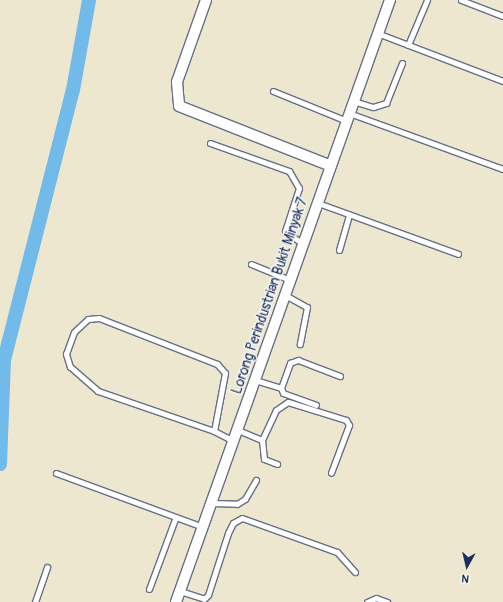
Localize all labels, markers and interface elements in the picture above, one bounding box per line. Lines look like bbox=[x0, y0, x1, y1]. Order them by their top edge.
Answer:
street label: Lorong Perindustrian Bukit Minyak 7 bbox=[228, 196, 312, 396]
north arrow bbox=[447, 546, 487, 586]
text: N bbox=[461, 571, 470, 585]

